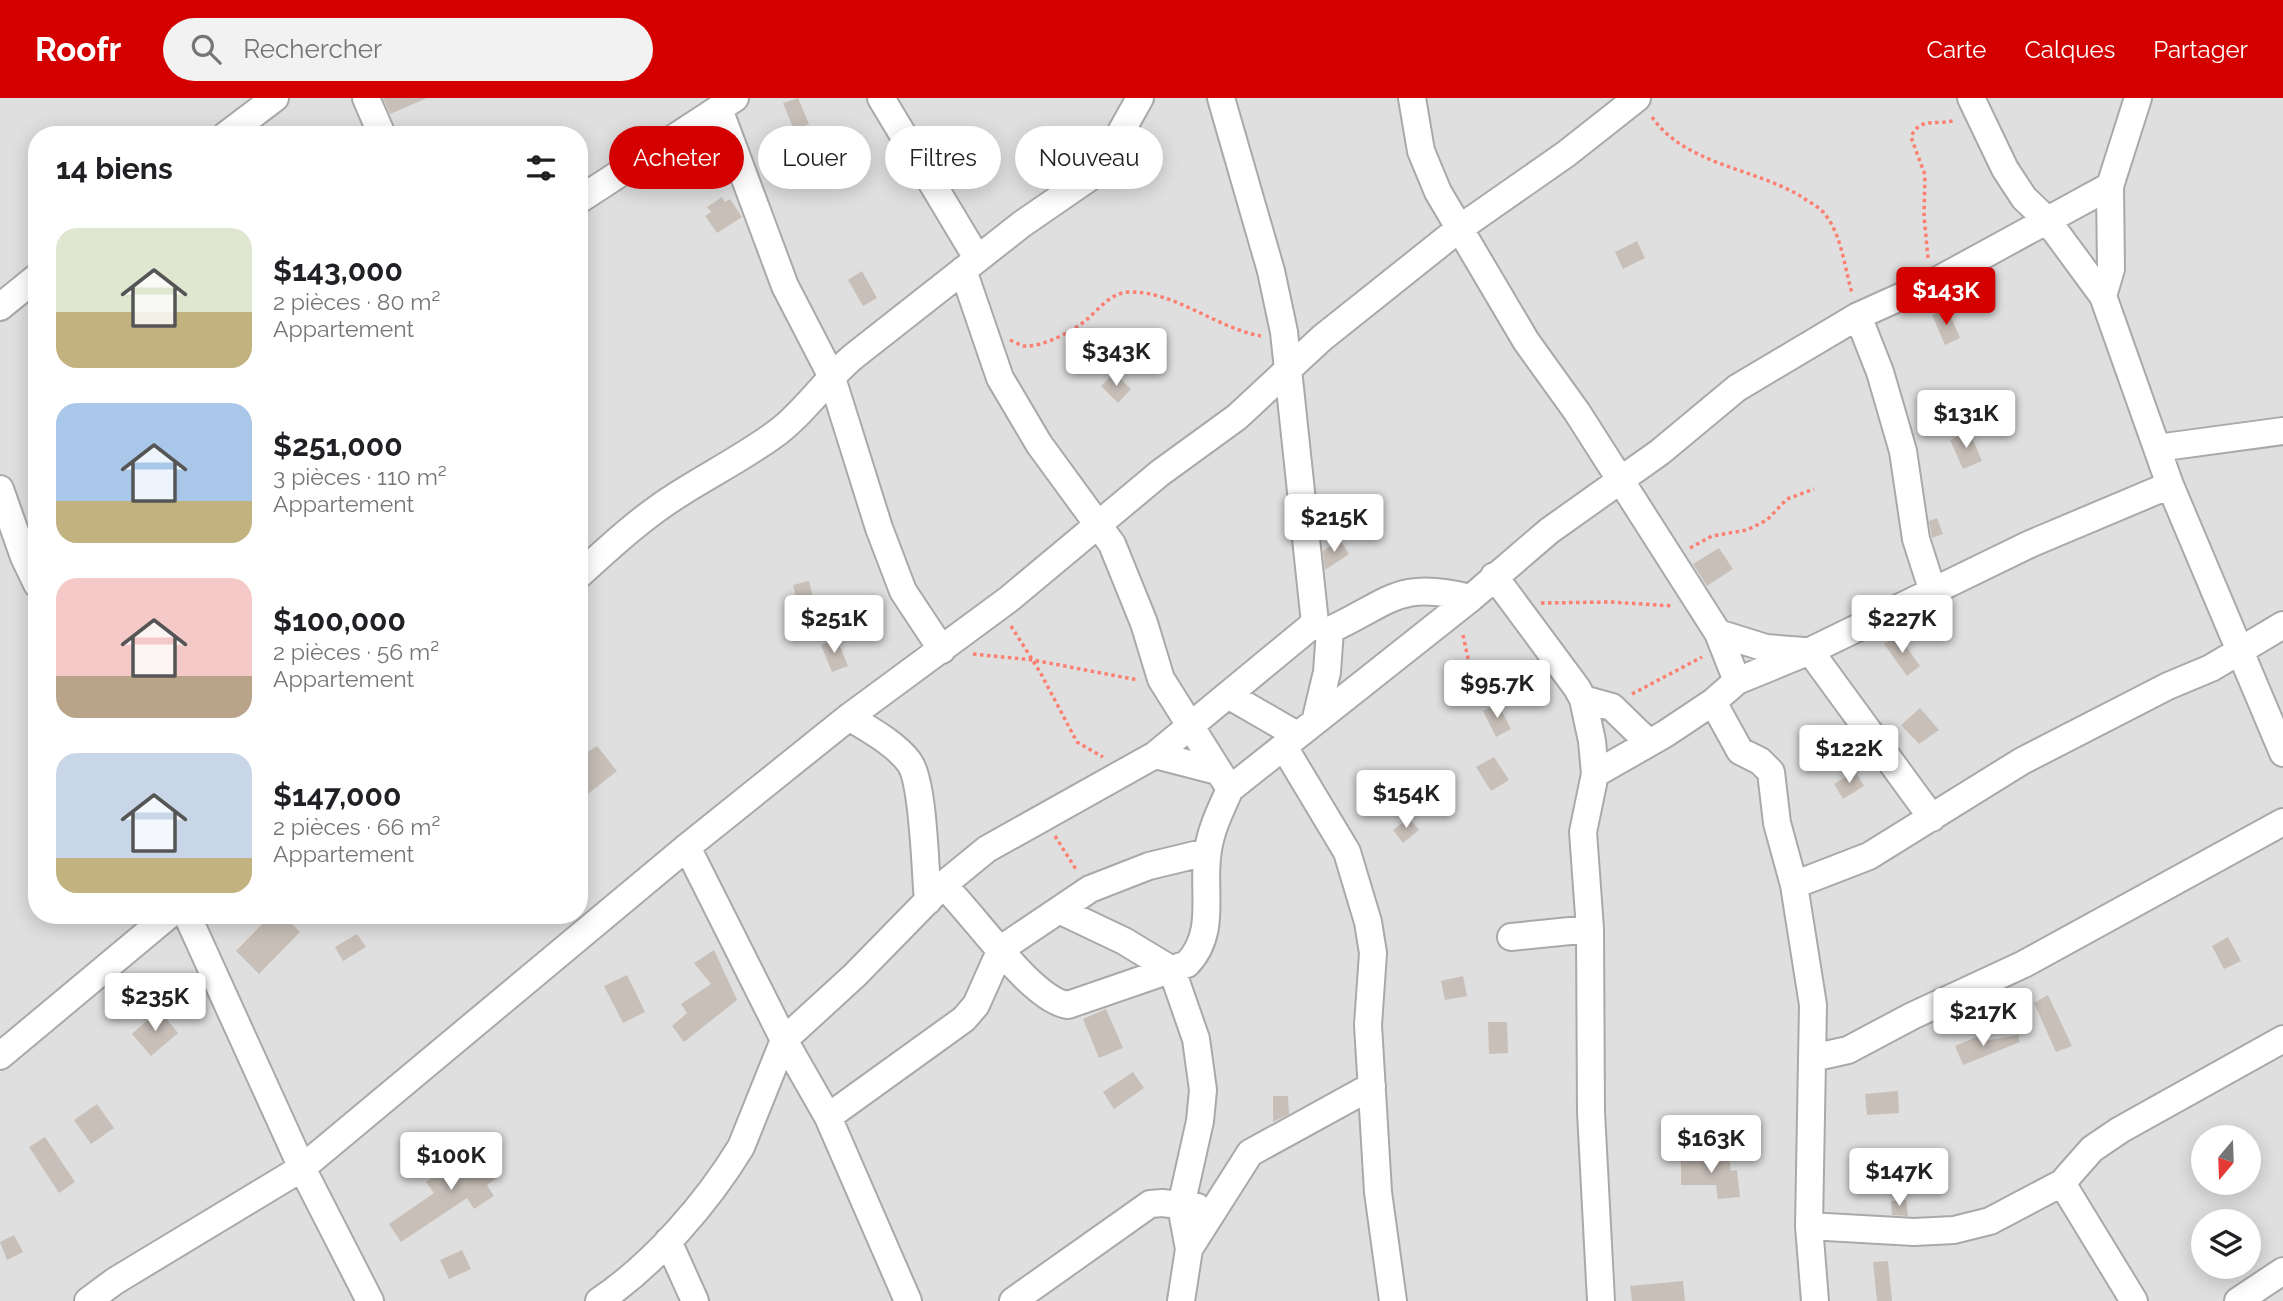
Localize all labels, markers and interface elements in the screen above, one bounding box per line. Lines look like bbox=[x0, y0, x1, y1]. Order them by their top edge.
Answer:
search box bbox=[163, 18, 653, 81]
text: Roofr bbox=[35, 30, 121, 69]
icon: search bbox=[187, 30, 225, 68]
text: Rechercher bbox=[243, 34, 382, 64]
text: Carte bbox=[1927, 35, 1986, 64]
text: Calques bbox=[2024, 35, 2115, 64]
text: Partager bbox=[2153, 35, 2248, 64]
chip: Acheter bbox=[609, 126, 744, 189]
chip: Louer bbox=[758, 126, 871, 189]
chip: Filtres bbox=[885, 126, 1001, 189]
chip: Nouveau bbox=[1015, 126, 1163, 189]
icon: filters bbox=[522, 149, 560, 187]
text: 14 biens bbox=[56, 151, 173, 186]
text: $143,000 bbox=[273, 253, 403, 288]
icon: home bbox=[112, 256, 196, 340]
pin: $143K bbox=[1897, 268, 1995, 327]
text: $143K bbox=[1912, 276, 1980, 303]
text: 2 pièces · 80 m² bbox=[273, 288, 440, 315]
text: Appartement bbox=[273, 315, 414, 342]
pin: $343K bbox=[1067, 328, 1165, 388]
text: $343K bbox=[1082, 337, 1150, 364]
pin: $131K bbox=[1917, 390, 2015, 450]
text: $131K bbox=[1933, 399, 1999, 426]
text: $251,000 bbox=[273, 428, 403, 463]
icon: home bbox=[112, 431, 196, 515]
text: 3 pièces · 110 m² bbox=[273, 463, 447, 490]
text: Appartement bbox=[273, 490, 414, 517]
pin: $215K bbox=[1285, 494, 1383, 554]
text: $215K bbox=[1300, 503, 1368, 530]
pin: $251K bbox=[785, 596, 883, 655]
pin: $227K bbox=[1853, 596, 1951, 655]
text: $100,000 bbox=[273, 603, 406, 638]
text: $251K bbox=[800, 604, 868, 631]
text: $227K bbox=[1868, 604, 1936, 631]
icon: home bbox=[112, 606, 196, 690]
text: 2 pièces · 56 m² bbox=[273, 638, 439, 665]
pin: $95.7K bbox=[1440, 660, 1554, 720]
text: Appartement bbox=[273, 665, 414, 692]
text: $95.7K bbox=[1460, 669, 1534, 696]
pin: $122K bbox=[1800, 726, 1898, 785]
text: $122K bbox=[1815, 734, 1883, 761]
pin: $154K bbox=[1357, 770, 1455, 830]
text: $147,000 bbox=[273, 778, 401, 813]
text: $154K bbox=[1372, 779, 1440, 806]
icon: home bbox=[112, 781, 196, 865]
text: 2 pièces · 66 m² bbox=[273, 813, 440, 840]
text: Appartement bbox=[273, 840, 414, 867]
pin: $235K bbox=[106, 974, 204, 1033]
text: $235K bbox=[121, 982, 189, 1009]
pin: $217K bbox=[1934, 988, 2032, 1048]
text: $217K bbox=[1949, 997, 2017, 1024]
pin: $163K bbox=[1662, 1116, 1760, 1175]
text: $163K bbox=[1677, 1124, 1745, 1151]
north arrow bbox=[2191, 1125, 2261, 1195]
map controls bbox=[2191, 1125, 2261, 1279]
pin: $100K bbox=[402, 1132, 500, 1192]
text: $100K bbox=[416, 1141, 486, 1168]
pin: $147K bbox=[1850, 1148, 1948, 1208]
text: $147K bbox=[1865, 1157, 1933, 1184]
button: layers bbox=[2191, 1209, 2261, 1279]

